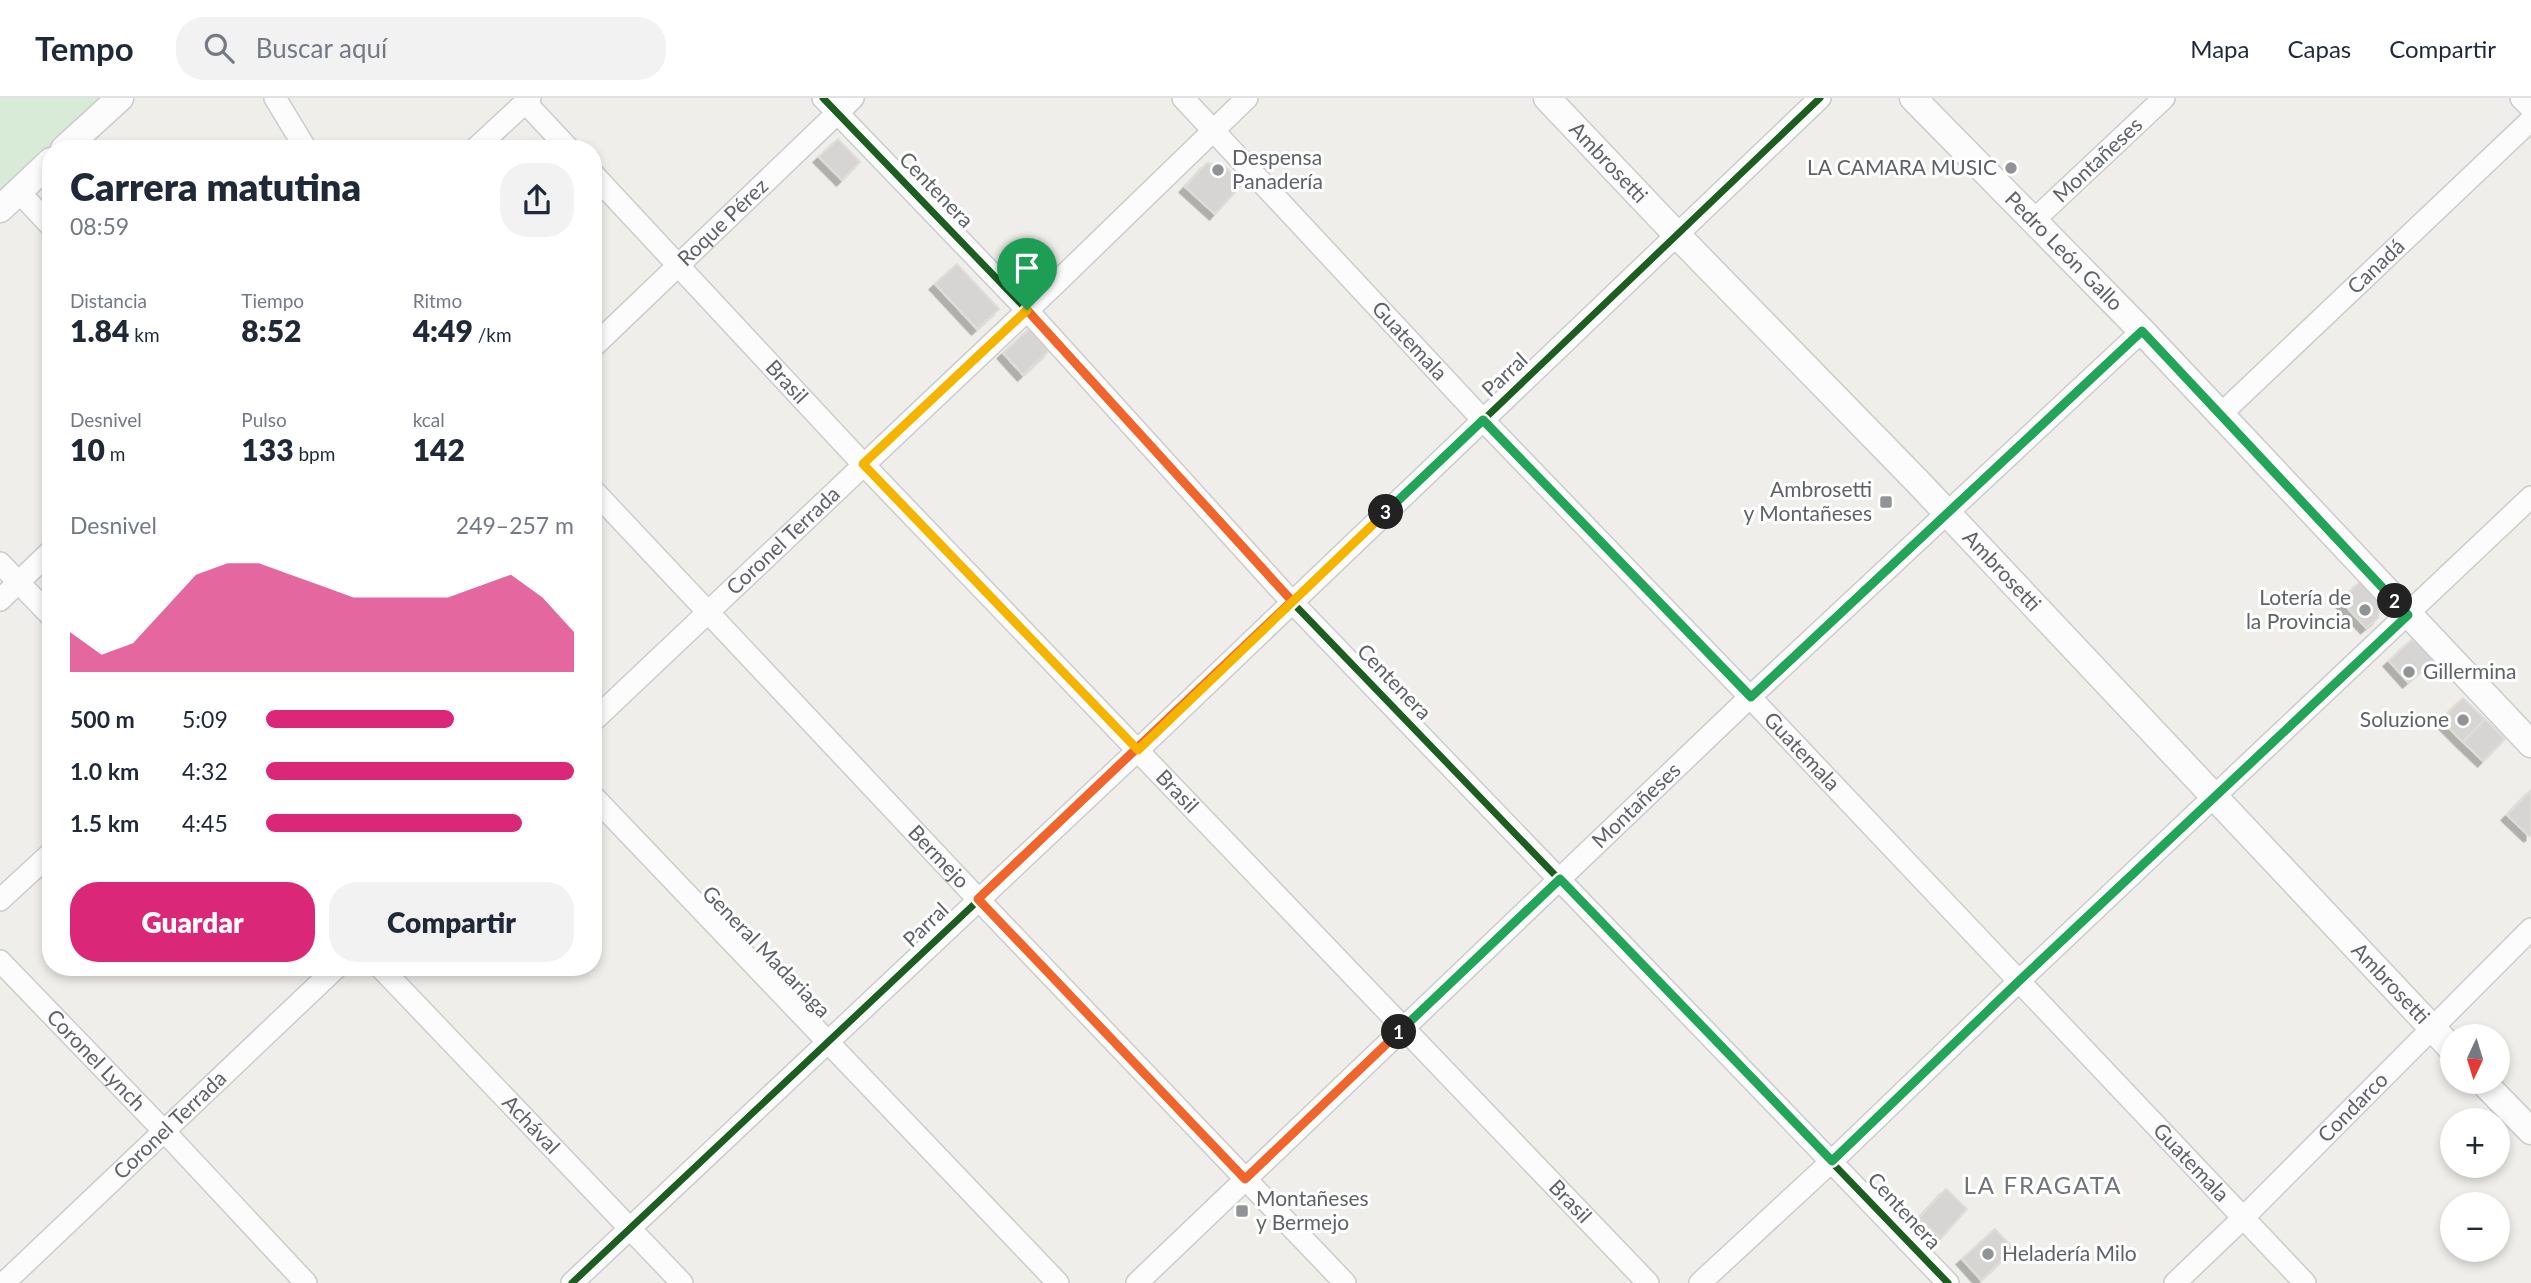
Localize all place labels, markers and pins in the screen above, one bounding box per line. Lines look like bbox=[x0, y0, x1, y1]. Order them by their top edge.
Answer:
place label: Despensa Panadería bbox=[1232, 144, 1323, 193]
place label: LA CAMARA MUSIC bbox=[1807, 154, 1997, 179]
marker: LA CAMARA MUSIC bbox=[2003, 160, 2019, 176]
marker: Despensa Panadería bbox=[1210, 162, 1226, 178]
pin bbox=[997, 238, 1057, 310]
place label: Ambrosetti y Montañeses bbox=[1744, 476, 1872, 525]
pin: 3 bbox=[1368, 494, 1404, 530]
marker: Ambrosetti y Montañeses bbox=[1878, 494, 1894, 510]
place label: Lotería de la Provincia bbox=[2246, 584, 2351, 633]
pin: 2 bbox=[2378, 584, 2412, 618]
marker: Lotería de la Provincia bbox=[2357, 602, 2373, 618]
place label: Gillermina bbox=[2423, 658, 2516, 683]
marker: Gillermina bbox=[2401, 664, 2417, 680]
place label: Soluzione bbox=[2360, 706, 2449, 731]
marker: Soluzione bbox=[2455, 712, 2471, 728]
pin: 1 bbox=[1382, 1014, 1416, 1049]
place label: Montañeses y Bermejo bbox=[1256, 1185, 1369, 1234]
marker: Montañeses y Bermejo bbox=[1234, 1203, 1250, 1219]
place label: Heladería Milo bbox=[2002, 1240, 2137, 1265]
marker: Heladería Milo bbox=[1980, 1246, 1996, 1262]

